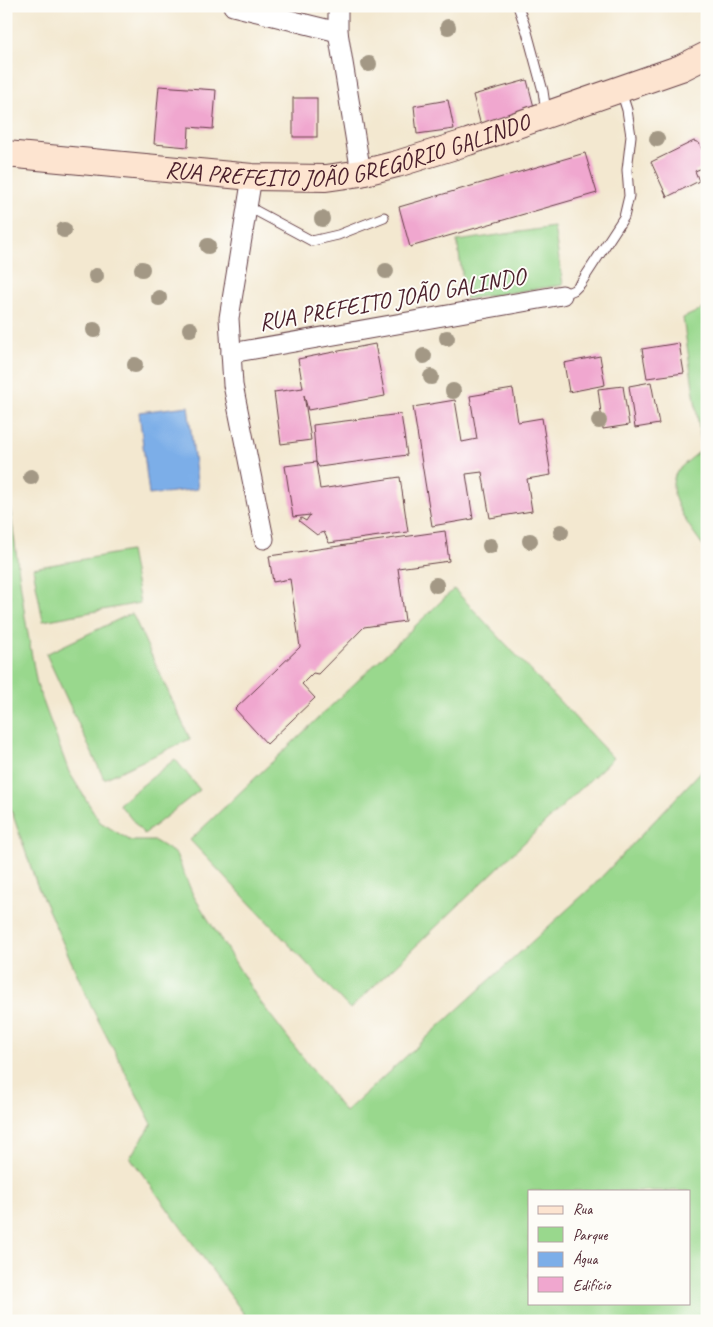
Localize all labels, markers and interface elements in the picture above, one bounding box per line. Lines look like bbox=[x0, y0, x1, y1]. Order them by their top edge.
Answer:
street label: RUA PREFEITO JOÃO GREGÓRIO GALINDO bbox=[164, 106, 535, 193]
street label: RUA PREFEITO JOÃO GALINDO bbox=[257, 260, 530, 337]
legend bbox=[528, 1190, 690, 1304]
text: Rua bbox=[573, 1200, 593, 1219]
text: Parque bbox=[573, 1226, 609, 1245]
text: Água bbox=[573, 1250, 598, 1269]
text: Edifício bbox=[573, 1276, 612, 1295]

